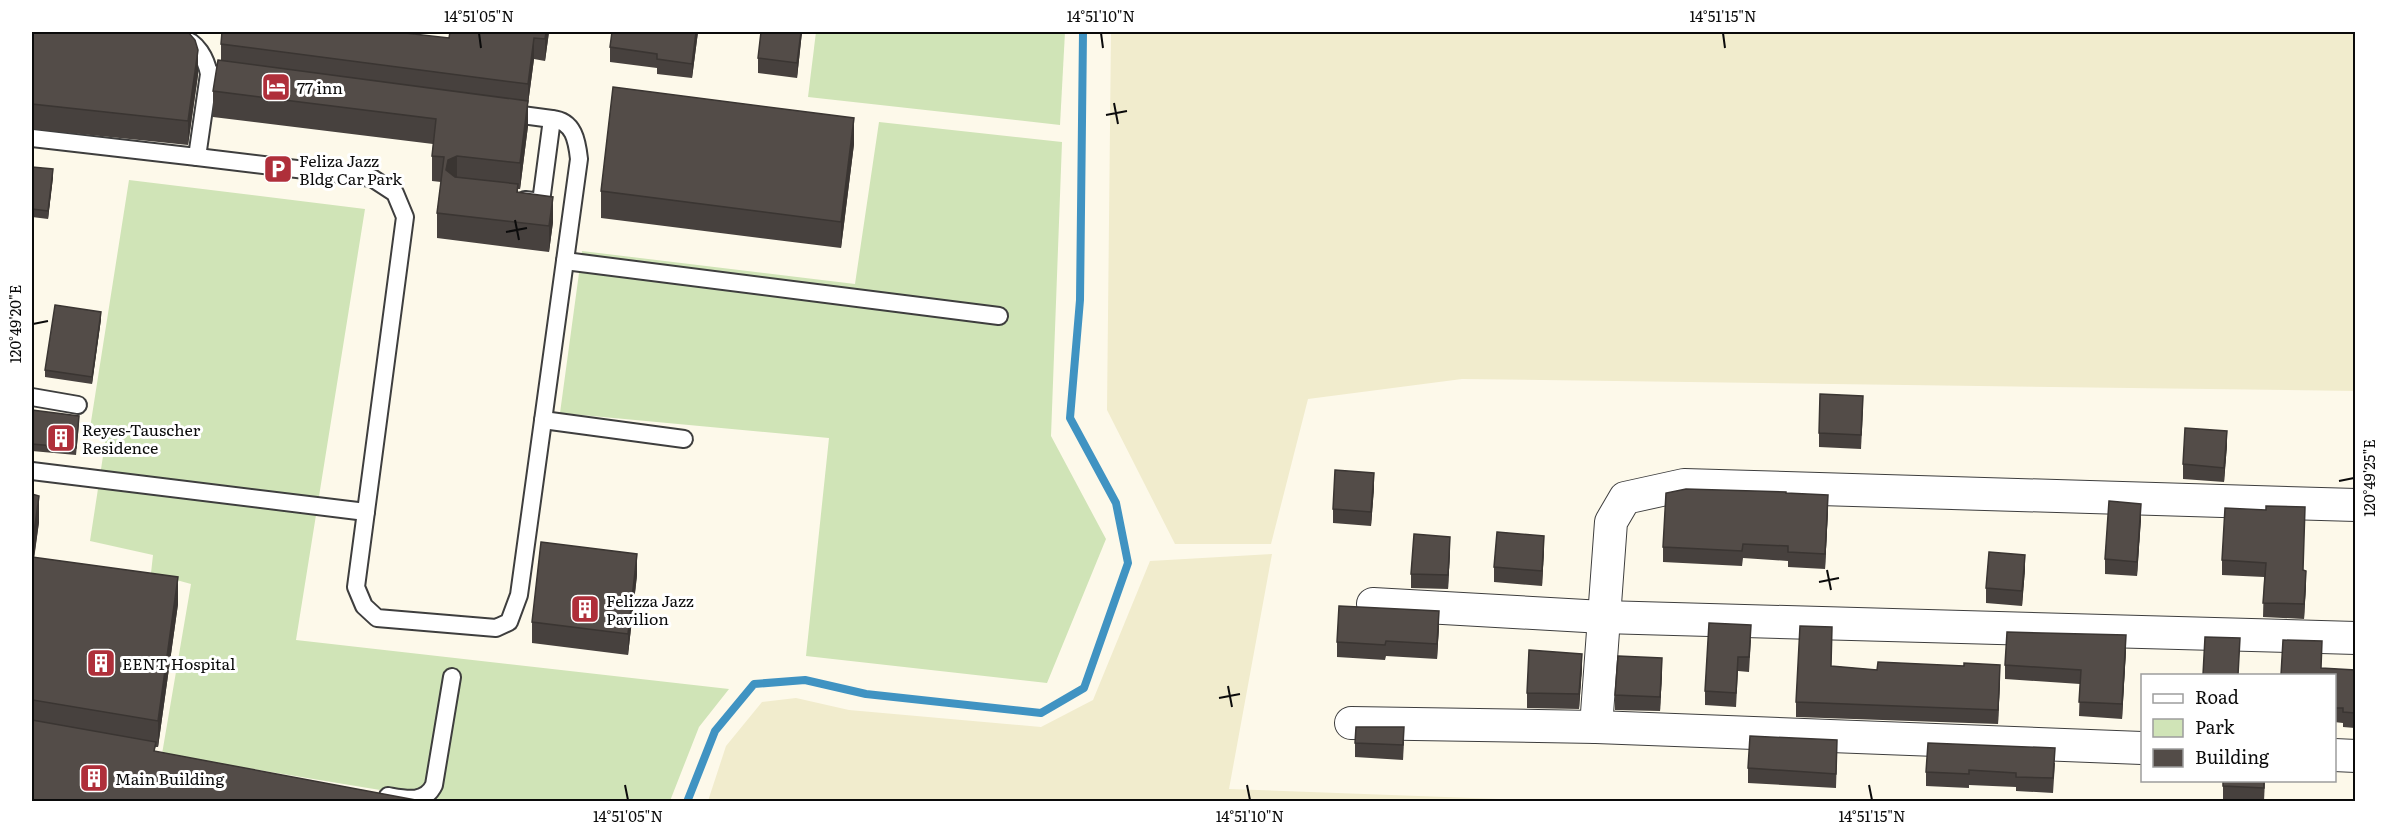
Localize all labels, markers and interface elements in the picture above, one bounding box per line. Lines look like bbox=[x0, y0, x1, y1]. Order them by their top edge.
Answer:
text: 14°51'05"N bbox=[444, 4, 514, 27]
text: 14°51'10"N bbox=[1067, 4, 1135, 27]
text: 14°51'15"N bbox=[1689, 4, 1757, 27]
hotel icon: 77 inn bbox=[260, 71, 292, 103]
place label: 77 inn bbox=[297, 75, 343, 99]
place label: Feliza Jazz Bldg Car Park bbox=[299, 148, 402, 190]
parking icon: Feliza Jazz Bldg Car Park bbox=[262, 153, 294, 185]
text: 120°49'20"E bbox=[3, 285, 26, 363]
place label: Reyes-Tauscher Residence bbox=[82, 417, 201, 459]
building icon: Reyes-Tauscher Residence bbox=[45, 422, 77, 454]
text: 120°49'25"E bbox=[2357, 439, 2380, 517]
place label: Felizza Jazz Pavilion bbox=[606, 588, 694, 630]
building icon: Felizza Jazz Pavilion bbox=[569, 593, 601, 625]
building icon: EENT Hospital bbox=[85, 647, 117, 679]
place label: EENT Hospital bbox=[122, 651, 235, 675]
legend bbox=[2141, 674, 2336, 782]
text: Road bbox=[2195, 683, 2239, 710]
text: Park bbox=[2195, 713, 2236, 740]
text: Building bbox=[2195, 743, 2270, 770]
building icon: Main Building bbox=[78, 762, 110, 794]
place label: Main Building bbox=[115, 766, 224, 790]
text: 14°51'05"N bbox=[593, 804, 663, 827]
text: 14°51'10"N bbox=[1216, 804, 1284, 827]
text: 14°51'15"N bbox=[1838, 804, 1906, 827]

